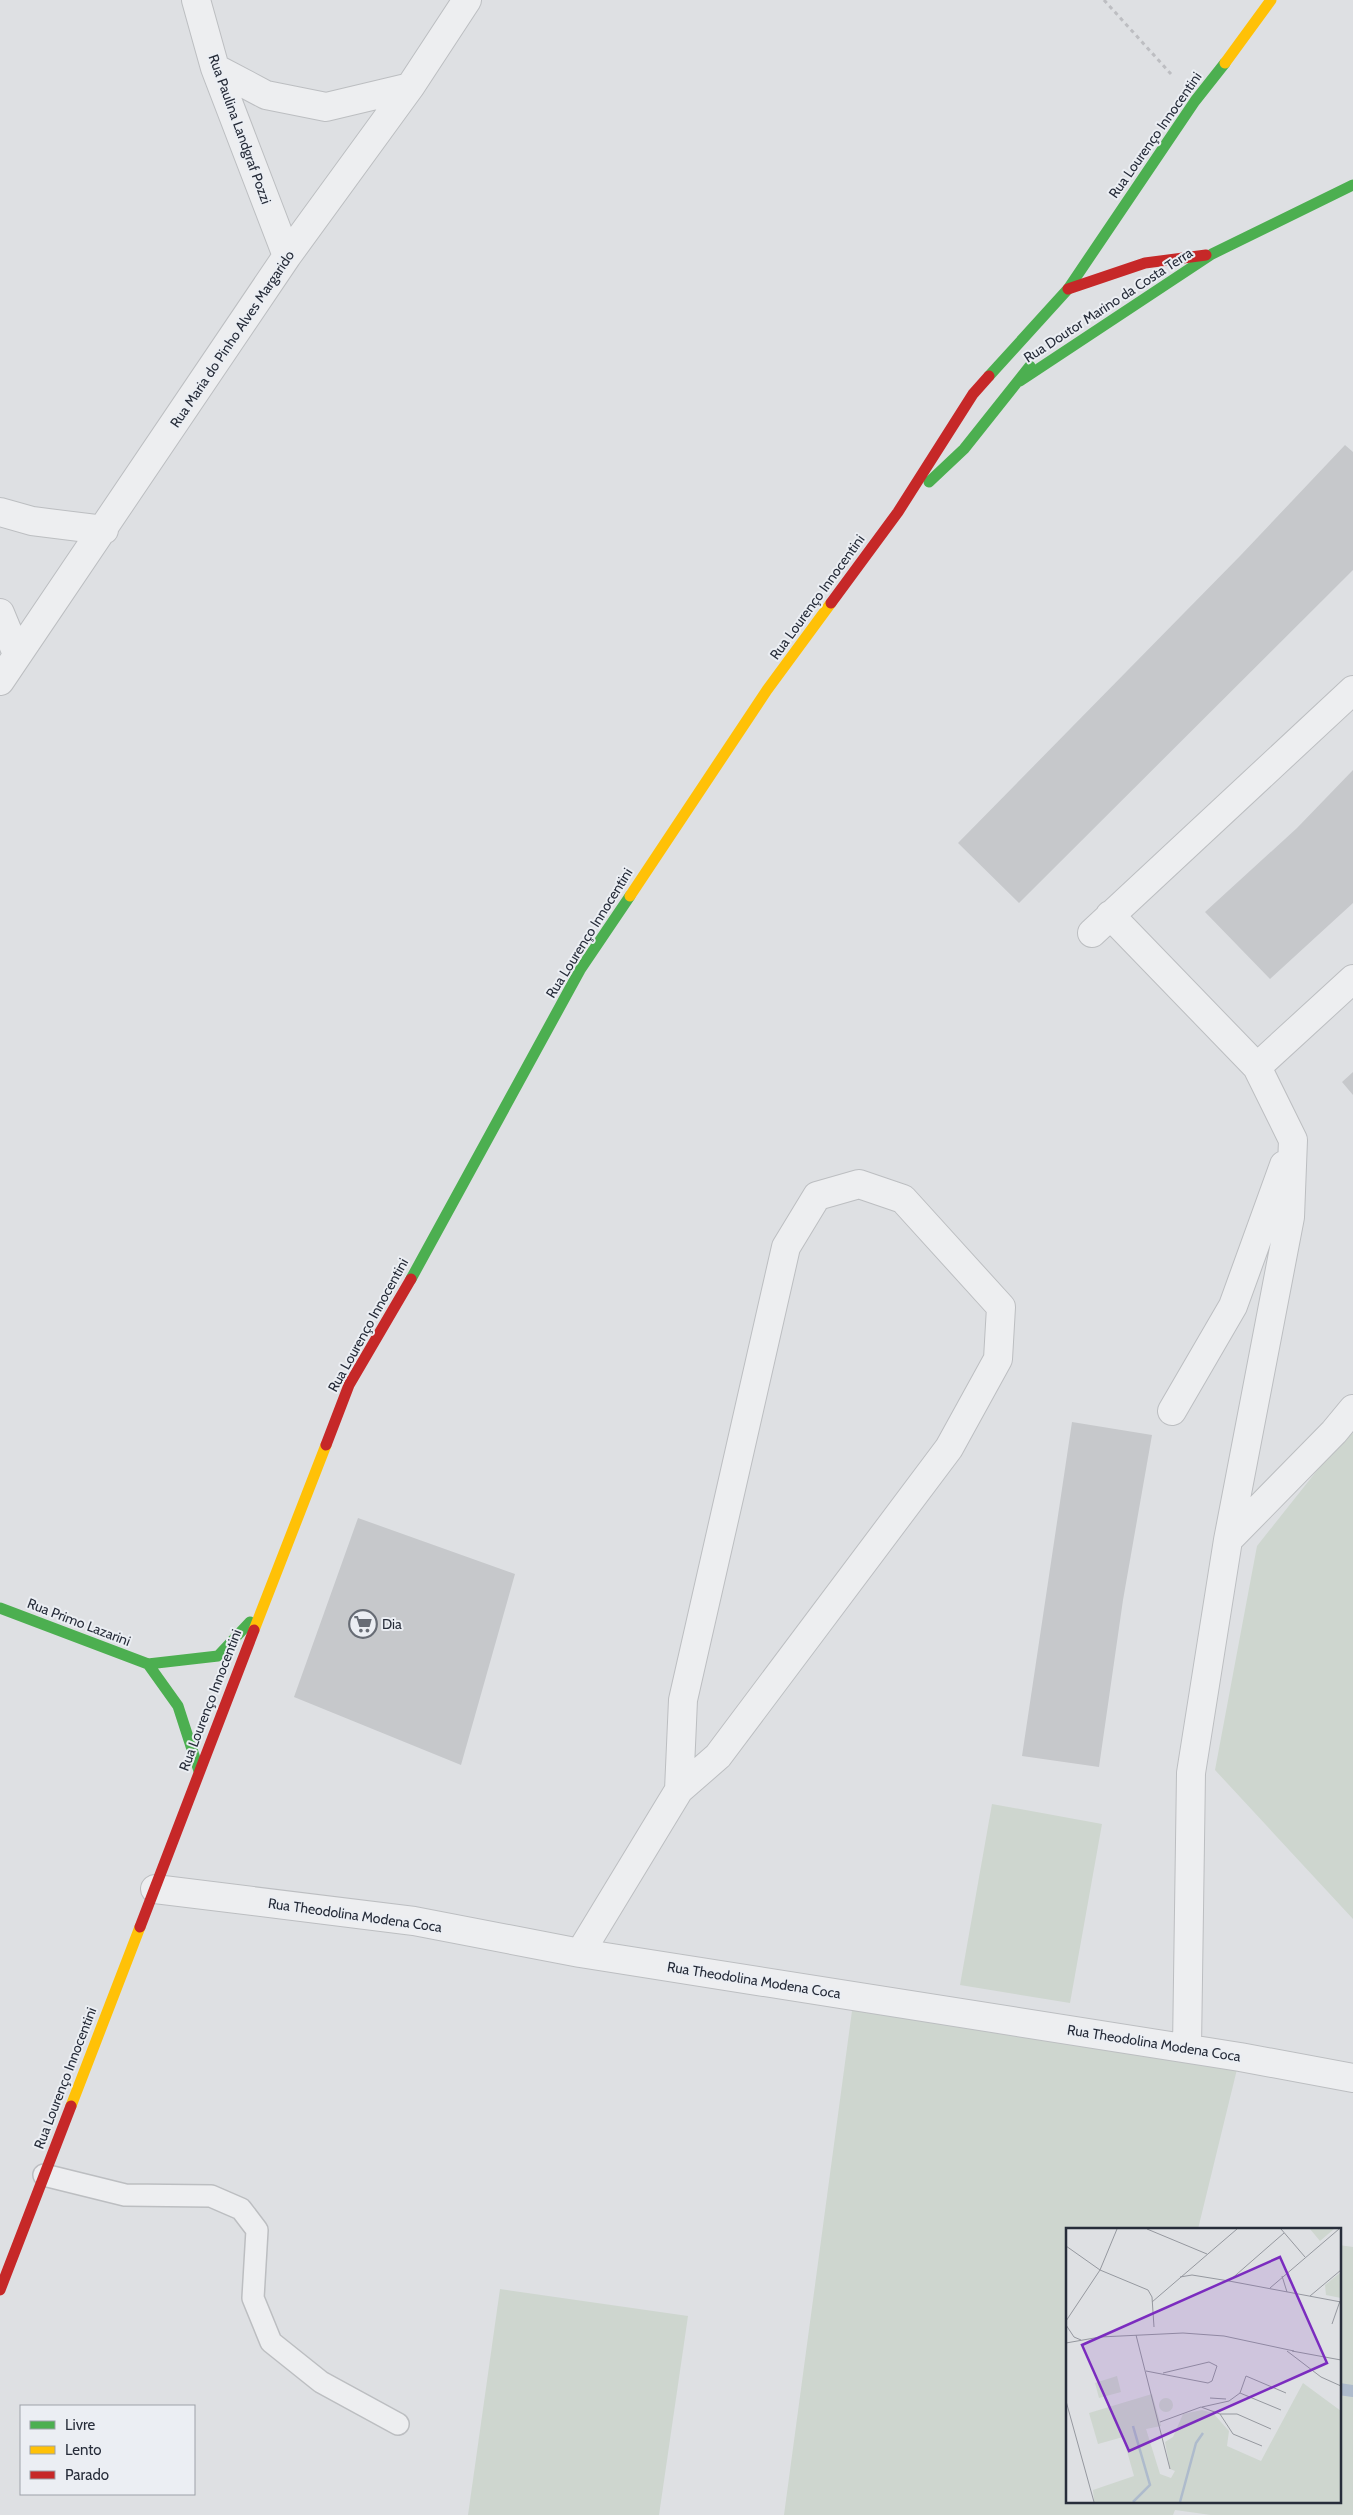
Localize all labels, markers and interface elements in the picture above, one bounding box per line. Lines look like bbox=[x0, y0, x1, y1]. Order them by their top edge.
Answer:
street label: Rua Paulina Landgraf Pozzi bbox=[205, 52, 275, 206]
street label: Rua Lourenço Innocentini bbox=[1105, 68, 1205, 202]
street label: Rua Doutor Marino da Costa Terra bbox=[1020, 243, 1196, 366]
street label: Rua Maria do Pinho Alves Margarido bbox=[166, 247, 298, 431]
street label: Rua Lourenço Innocentini bbox=[766, 531, 868, 663]
street label: Rua Lourenço Innocentini bbox=[542, 865, 636, 1001]
street label: Rua Lourenço Innocentini bbox=[324, 1255, 412, 1395]
street label: Rua Primo Lazarini bbox=[25, 1594, 133, 1650]
supermarket icon: Dia bbox=[348, 1609, 378, 1639]
place label: Dia bbox=[382, 1615, 402, 1633]
street label: Rua Lourenço Innocentini bbox=[175, 1627, 245, 1773]
street label: Rua Theodolina Modena Coca bbox=[267, 1894, 443, 1936]
street label: Rua Theodolina Modena Coca bbox=[666, 1957, 842, 2003]
street label: Rua Lourenço Innocentini bbox=[30, 2005, 100, 2151]
street label: Rua Theodolina Modena Coca bbox=[1066, 2020, 1242, 2066]
inset map bbox=[1066, 2228, 1340, 2502]
legend bbox=[20, 2405, 195, 2495]
text: Livre bbox=[65, 2416, 96, 2434]
text: Lento bbox=[65, 2441, 102, 2459]
text: Parado bbox=[65, 2466, 109, 2484]

